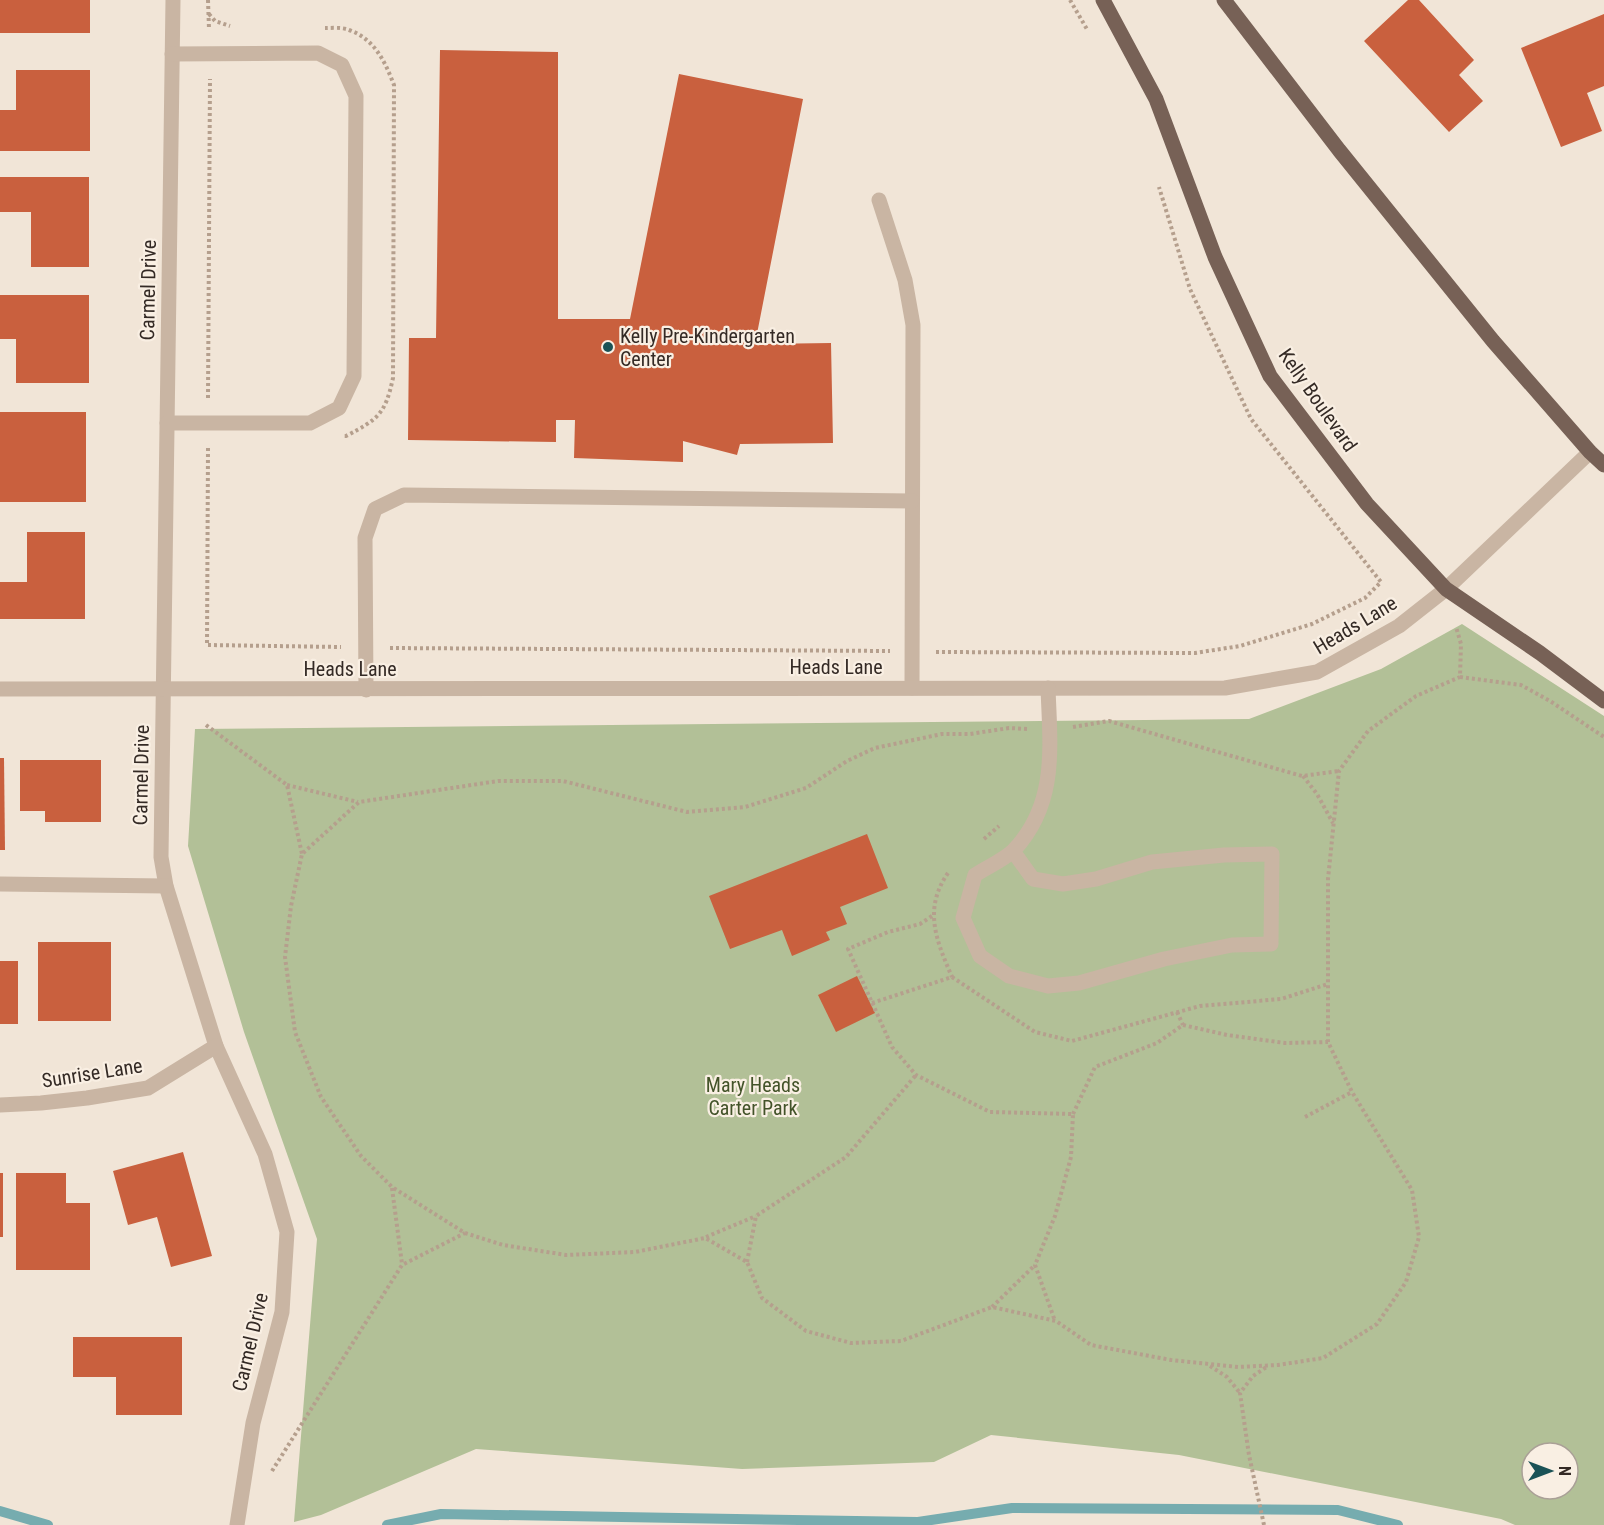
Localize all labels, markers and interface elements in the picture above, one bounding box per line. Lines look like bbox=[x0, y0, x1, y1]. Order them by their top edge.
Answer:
street label: Carmel Drive bbox=[135, 240, 161, 340]
place label: Kelly Pre-Kindergarten Center bbox=[620, 324, 795, 371]
marker: Kelly Pre-Kindergarten Center bbox=[601, 340, 615, 354]
street label: Kelly Boulevard bbox=[1274, 344, 1362, 456]
street label: Heads Lane bbox=[1309, 591, 1401, 659]
street label: Heads Lane bbox=[789, 655, 883, 679]
street label: Heads Lane bbox=[303, 657, 397, 681]
street label: Carmel Drive bbox=[128, 725, 154, 825]
street label: Sunrise Lane bbox=[40, 1053, 144, 1093]
park label: Mary Heads Carter Park bbox=[706, 1073, 800, 1120]
street label: Carmel Drive bbox=[227, 1290, 273, 1394]
north arrow bbox=[1520, 1441, 1580, 1501]
text: N bbox=[1555, 1466, 1574, 1476]

